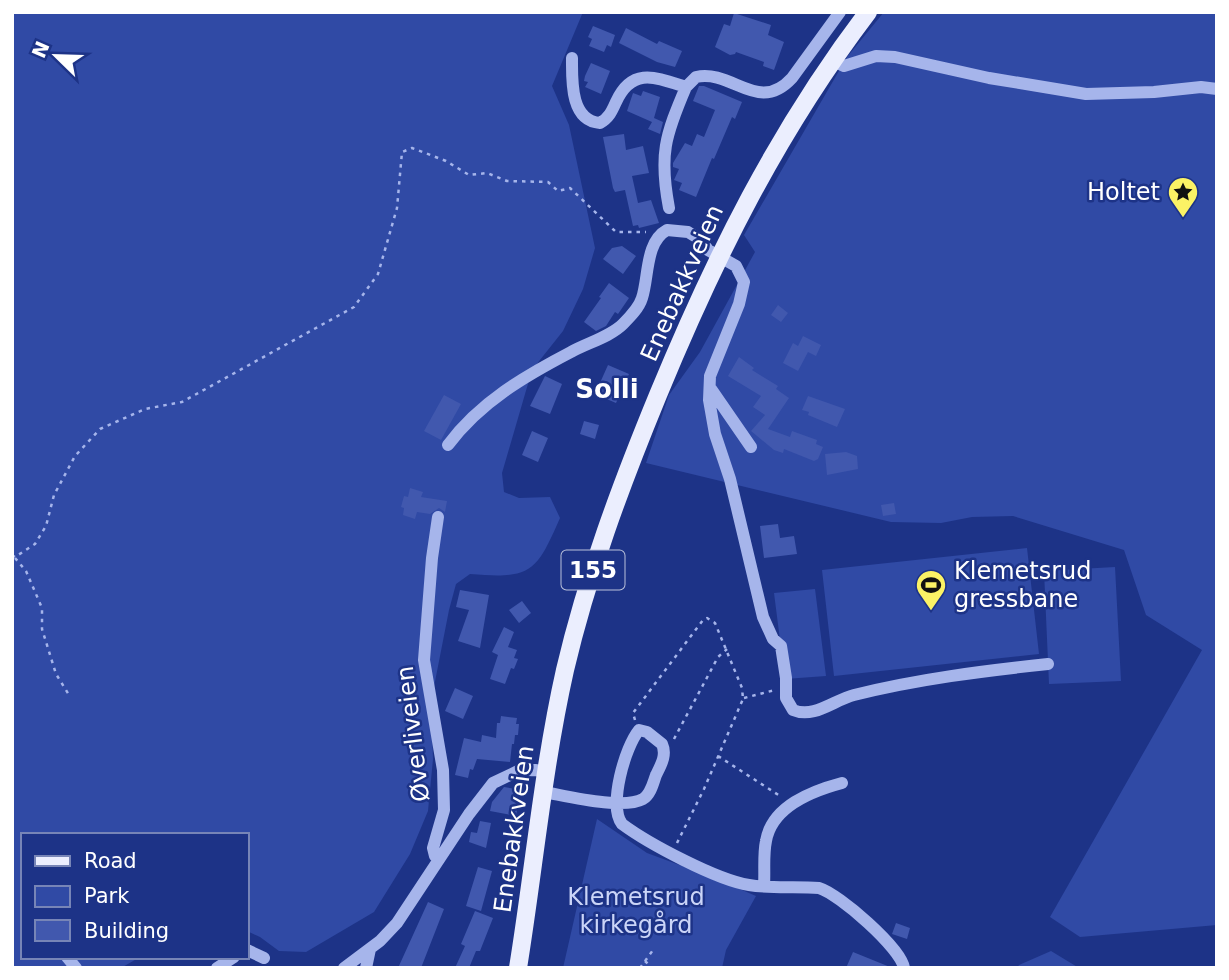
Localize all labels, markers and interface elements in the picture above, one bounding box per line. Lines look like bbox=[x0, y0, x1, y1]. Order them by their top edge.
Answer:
north arrow bbox=[21, 21, 91, 91]
text: N bbox=[27, 38, 54, 61]
place icon: Holtet bbox=[1166, 175, 1200, 219]
place label: Holtet bbox=[1087, 178, 1160, 206]
street label: Enebakkveien bbox=[635, 200, 729, 366]
district label: Solli bbox=[575, 374, 639, 404]
road number: 155 bbox=[562, 550, 624, 590]
place label: Klemetsrud gressbane bbox=[954, 557, 1092, 613]
sports icon: Klemetsrud gressbane bbox=[914, 568, 948, 612]
street label: Øverliveien bbox=[391, 664, 435, 804]
street label: Enebakkveien bbox=[488, 744, 540, 914]
legend bbox=[21, 833, 248, 959]
text: Road bbox=[84, 849, 137, 873]
park label: Klemetsrud kirkegård bbox=[567, 883, 705, 939]
text: Park bbox=[84, 884, 130, 908]
text: Building bbox=[84, 919, 169, 943]

